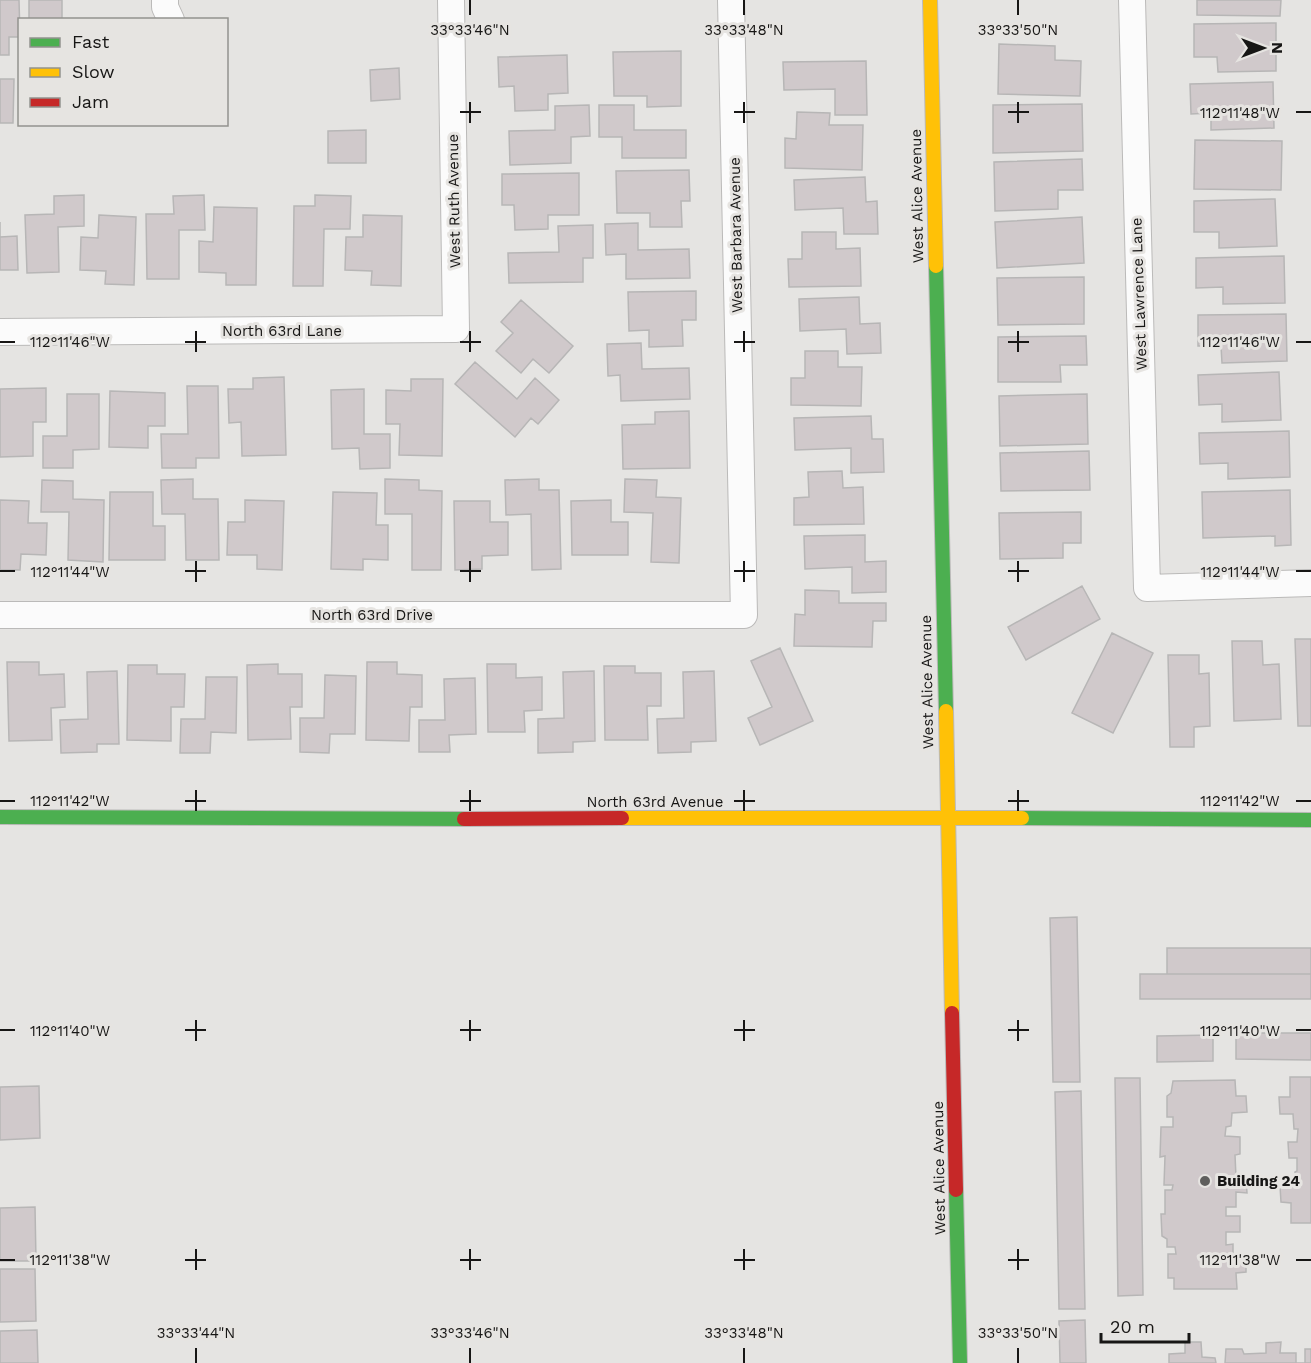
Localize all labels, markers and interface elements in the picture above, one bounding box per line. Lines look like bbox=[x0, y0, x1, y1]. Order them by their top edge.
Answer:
legend bbox=[18, 18, 228, 126]
north arrow bbox=[1233, 18, 1293, 78]
text: 33°33'46"N bbox=[430, 21, 510, 39]
text: 33°33'48"N bbox=[704, 21, 784, 39]
text: 33°33'50"N bbox=[978, 21, 1058, 39]
text: Fast bbox=[72, 31, 110, 52]
text: N bbox=[1268, 42, 1287, 54]
text: Slow bbox=[72, 61, 115, 82]
text: Jam bbox=[72, 91, 109, 112]
text: 112°11'48"W bbox=[1200, 104, 1280, 122]
street label: West Alice Avenue bbox=[907, 129, 927, 263]
street label: West Ruth Avenue bbox=[444, 134, 464, 268]
street label: West Barbara Avenue bbox=[726, 157, 746, 313]
street label: West Lawrence Lane bbox=[1127, 217, 1151, 371]
street label: North 63rd Lane bbox=[222, 322, 342, 340]
text: 112°11'46"W bbox=[30, 333, 110, 351]
text: 112°11'46"W bbox=[1200, 333, 1280, 351]
text: 112°11'44"W bbox=[30, 563, 110, 581]
text: 112°11'44"W bbox=[1200, 563, 1280, 581]
street label: North 63rd Drive bbox=[311, 606, 433, 624]
street label: West Alice Avenue bbox=[917, 615, 937, 749]
text: 112°11'42"W bbox=[30, 792, 110, 810]
text: 112°11'42"W bbox=[1200, 792, 1280, 810]
street label: North 63rd Avenue bbox=[587, 793, 723, 811]
text: 112°11'40"W bbox=[30, 1022, 110, 1040]
text: 112°11'40"W bbox=[1200, 1022, 1280, 1040]
street label: West Alice Avenue bbox=[929, 1101, 949, 1235]
place label: Building 24 bbox=[1217, 1172, 1300, 1190]
marker: Building 24 bbox=[1198, 1174, 1212, 1188]
text: 112°11'38"W bbox=[29, 1251, 111, 1269]
text: 112°11'38"W bbox=[1199, 1251, 1281, 1269]
scale bar bbox=[1101, 1306, 1190, 1344]
text: 20 m bbox=[1110, 1316, 1155, 1337]
text: 33°33'44"N bbox=[157, 1324, 235, 1342]
text: 33°33'46"N bbox=[430, 1324, 510, 1342]
text: 33°33'48"N bbox=[704, 1324, 784, 1342]
text: 33°33'50"N bbox=[978, 1324, 1058, 1342]

